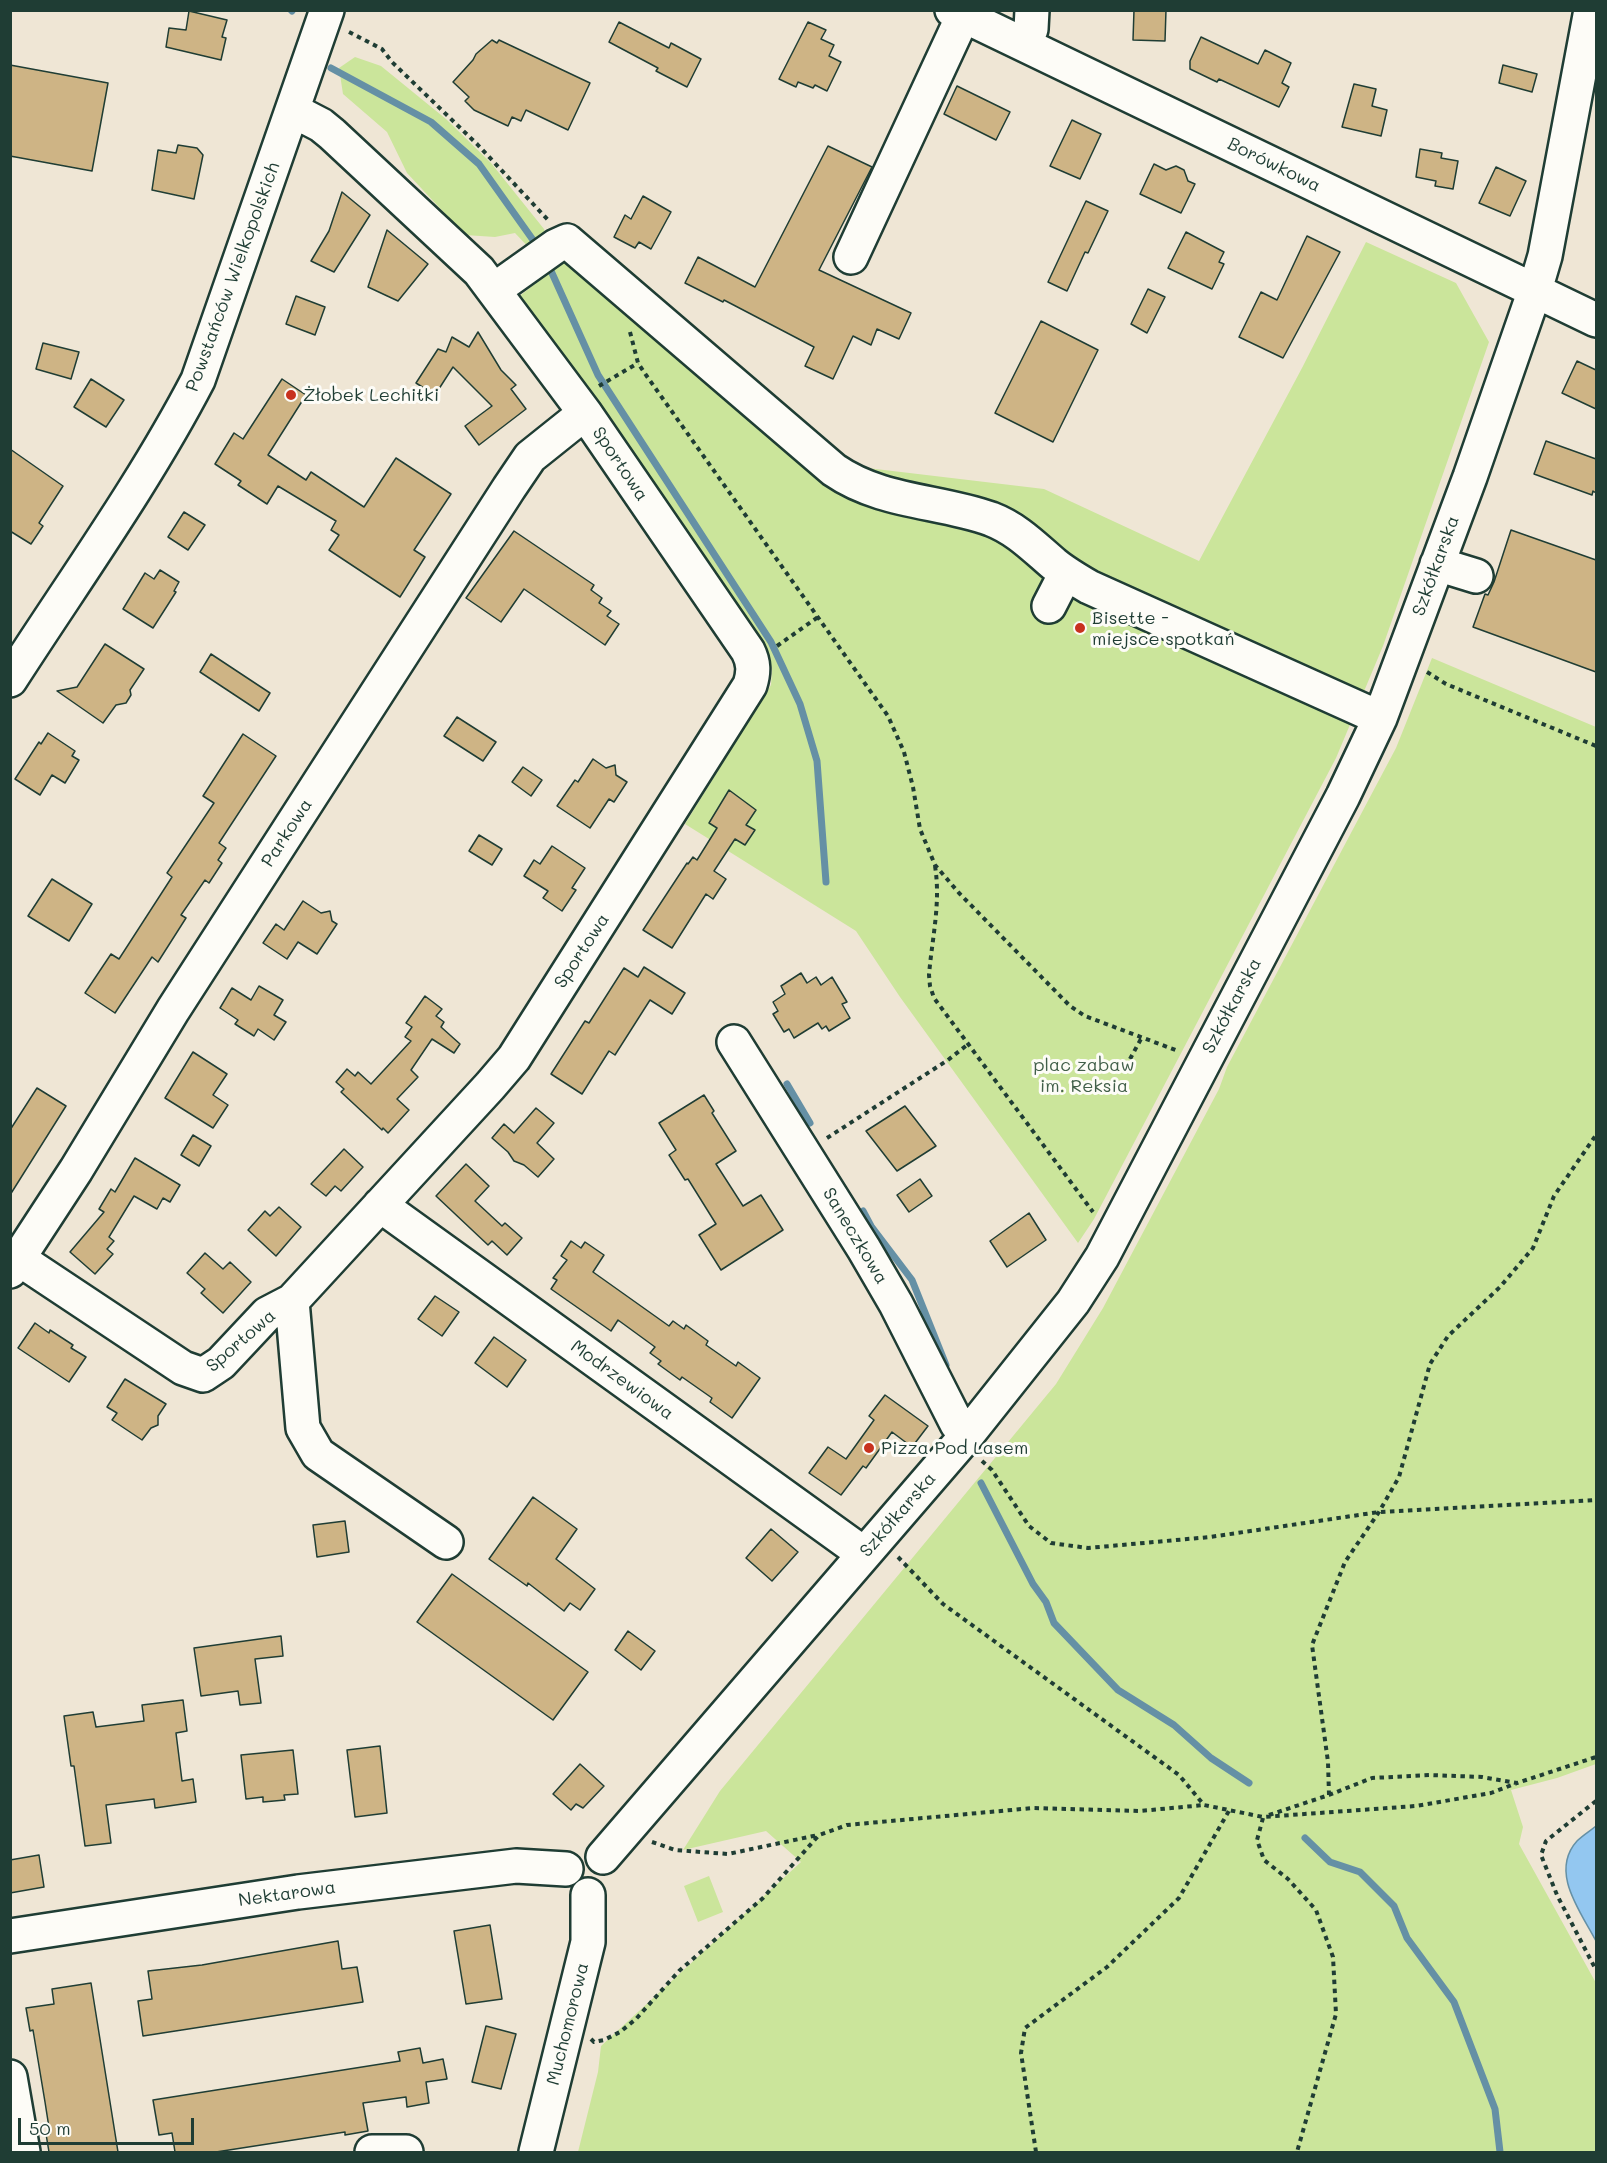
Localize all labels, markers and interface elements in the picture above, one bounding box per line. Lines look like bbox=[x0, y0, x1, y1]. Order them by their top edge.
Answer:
street label: Borówkowa bbox=[1224, 133, 1324, 197]
street label: Powstańców Wielkopolskich bbox=[181, 159, 285, 395]
place label: Żłobek Lechitki bbox=[303, 384, 439, 406]
marker: Żłobek Lechitki bbox=[284, 388, 298, 402]
street label: Sportowa bbox=[587, 423, 653, 505]
street label: Szkółkarska bbox=[1408, 513, 1464, 619]
place label: Bisette - miejsce spotkań bbox=[1092, 607, 1234, 650]
marker: Bisette - miejsce spotkań bbox=[1073, 621, 1087, 635]
street label: Parkowa bbox=[257, 795, 317, 871]
street label: Sportowa bbox=[550, 910, 614, 992]
street label: Szkółkarska bbox=[1198, 954, 1266, 1058]
park label: plac zabaw im. Reksia bbox=[1033, 1054, 1135, 1096]
street label: Saneczkowa bbox=[818, 1184, 892, 1288]
street label: Sportowa bbox=[202, 1305, 280, 1377]
street label: Modrzewiowa bbox=[566, 1335, 678, 1425]
place label: Pizza Pod Lasem bbox=[881, 1437, 1028, 1459]
marker: Pizza Pod Lasem bbox=[862, 1441, 876, 1455]
street label: Szkółkarska bbox=[855, 1468, 941, 1562]
street label: Nektarowa bbox=[237, 1876, 337, 1912]
street label: Muchomorowa bbox=[542, 1960, 594, 2088]
scale bar bbox=[21, 2106, 196, 2144]
text: 50 m bbox=[29, 2116, 71, 2140]

